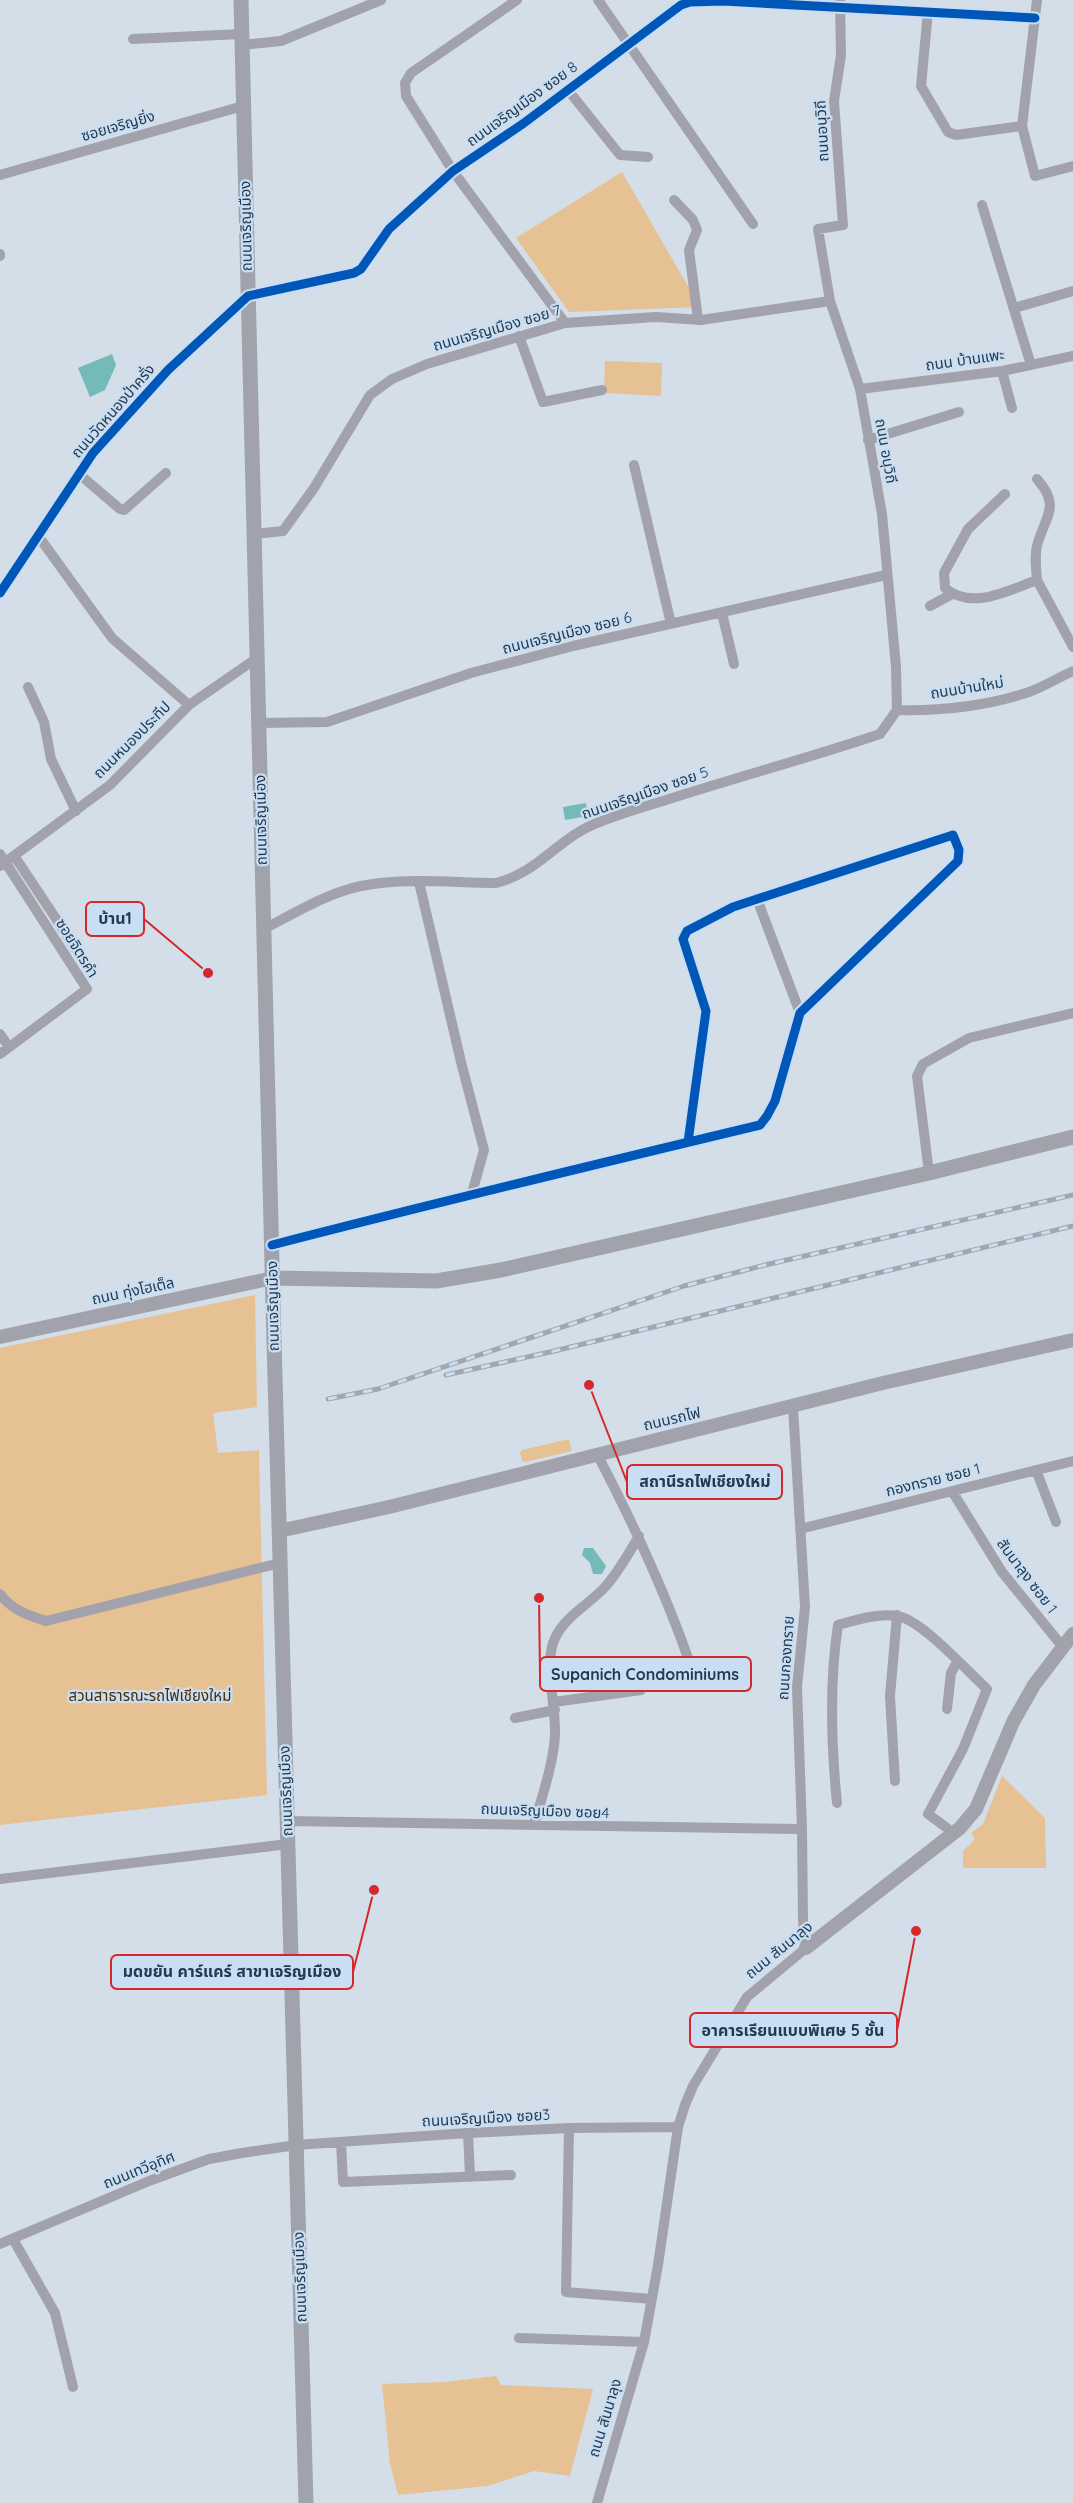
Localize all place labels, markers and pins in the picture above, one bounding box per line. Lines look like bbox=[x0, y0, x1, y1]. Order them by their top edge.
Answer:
callout: บ้าน1 bbox=[86, 902, 144, 936]
callout: สถานีรถไฟเชียงใหม่ bbox=[627, 1465, 782, 1499]
callout: Supanich Condominiums bbox=[540, 1657, 751, 1691]
callout: มดขยัน คาร์แคร์ สาขาเจริญเมือง bbox=[111, 1955, 353, 1989]
callout: อาคารเรียนแบบพิเศษ 5 ชั้น bbox=[690, 2013, 897, 2047]

